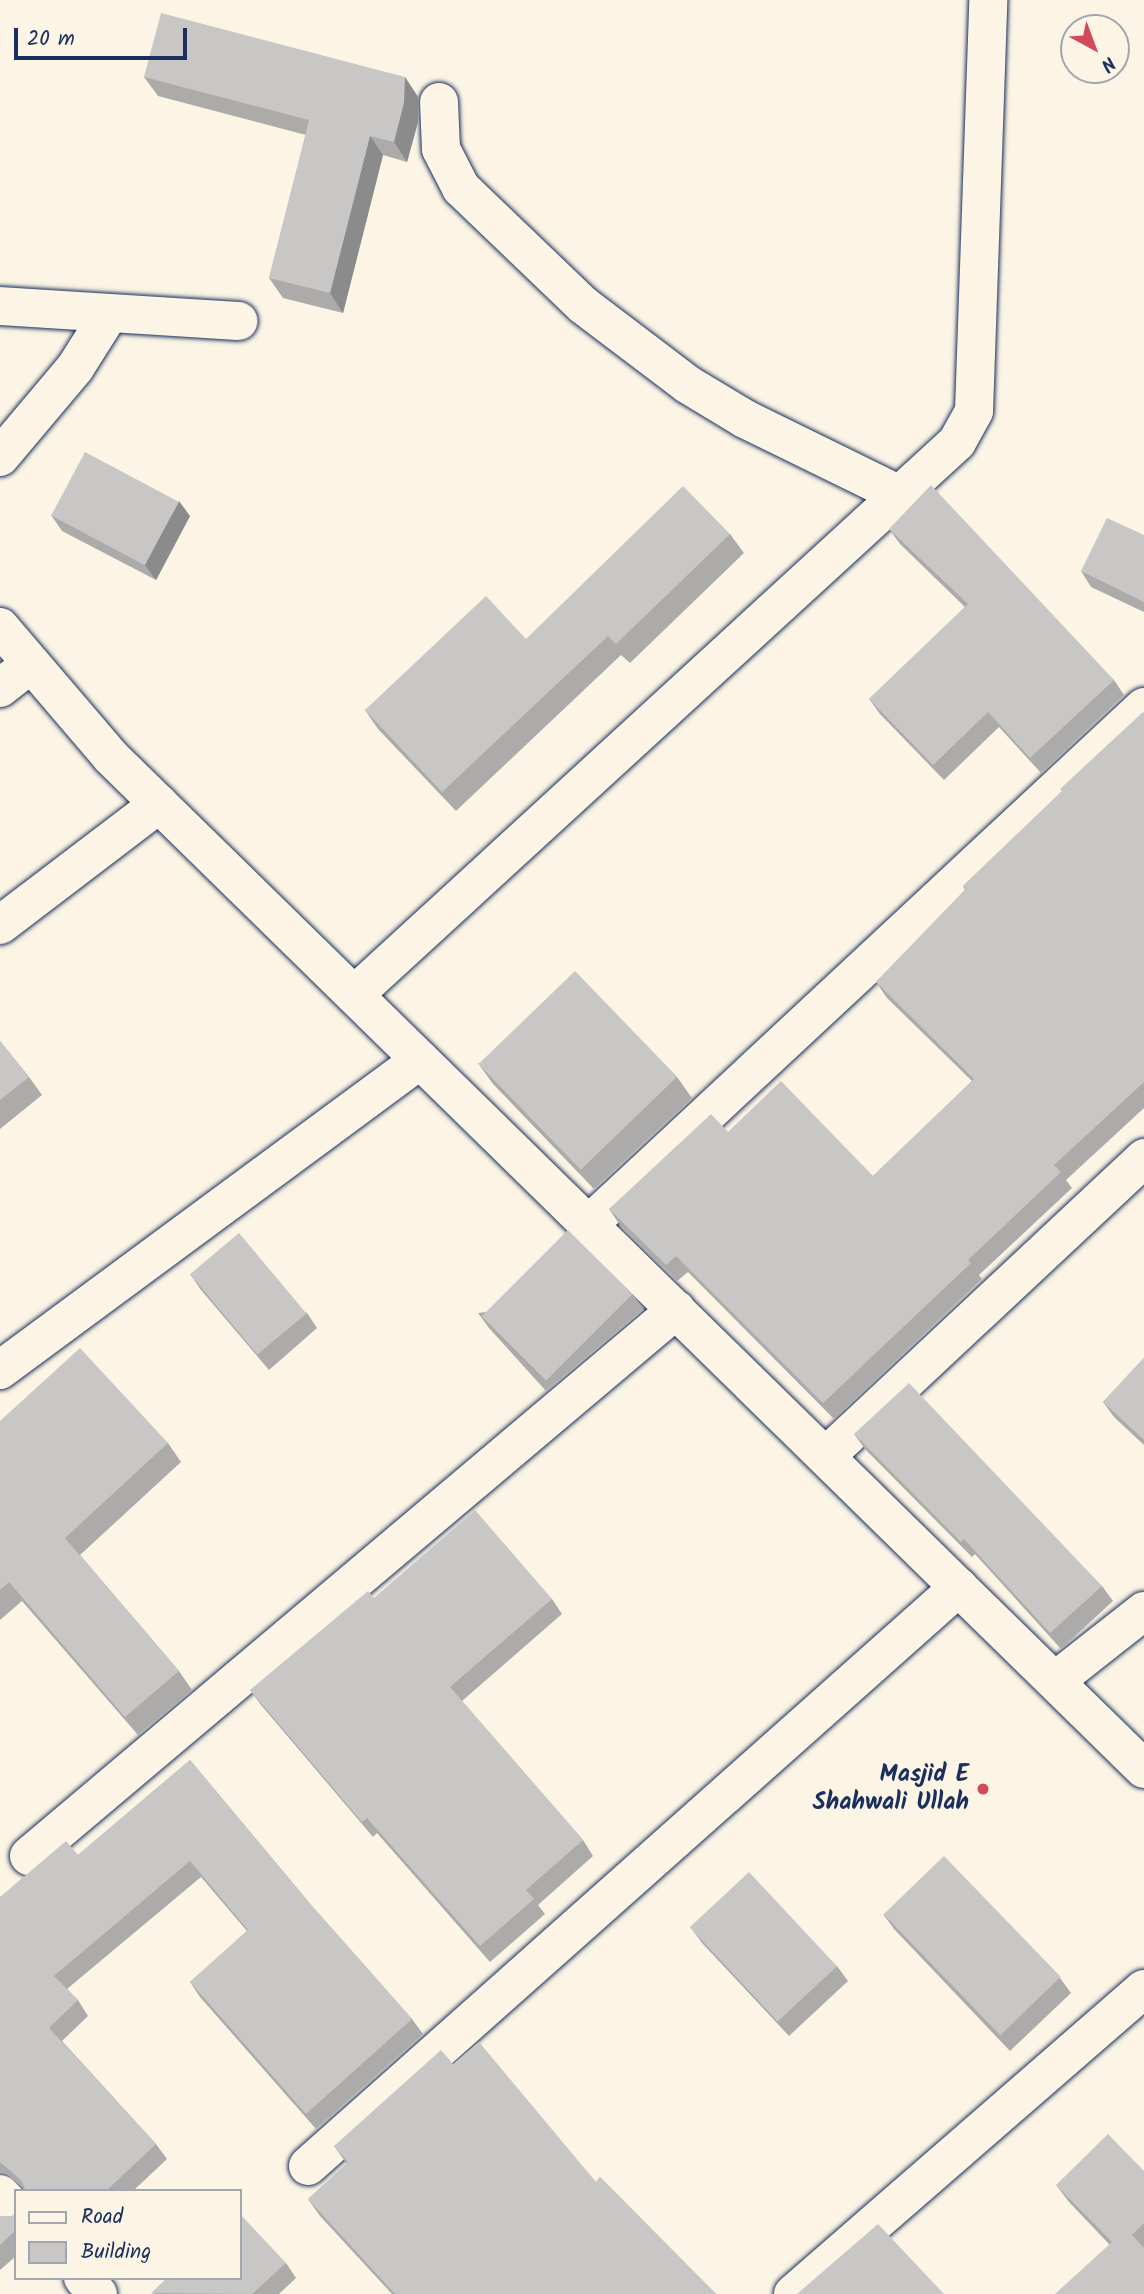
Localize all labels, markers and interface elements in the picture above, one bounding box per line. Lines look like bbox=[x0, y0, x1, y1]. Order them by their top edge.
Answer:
scale bar bbox=[18, 14, 191, 58]
north arrow bbox=[1060, 14, 1130, 84]
text: 20 m bbox=[27, 23, 75, 56]
text: N bbox=[1093, 48, 1122, 79]
place label: Masjid E Shahwali Ullah bbox=[813, 1761, 969, 1817]
marker: Masjid E Shahwali Ullah bbox=[975, 1781, 991, 1797]
legend bbox=[14, 2189, 242, 2280]
text: Road bbox=[81, 2201, 123, 2234]
text: Building bbox=[81, 2236, 151, 2269]

